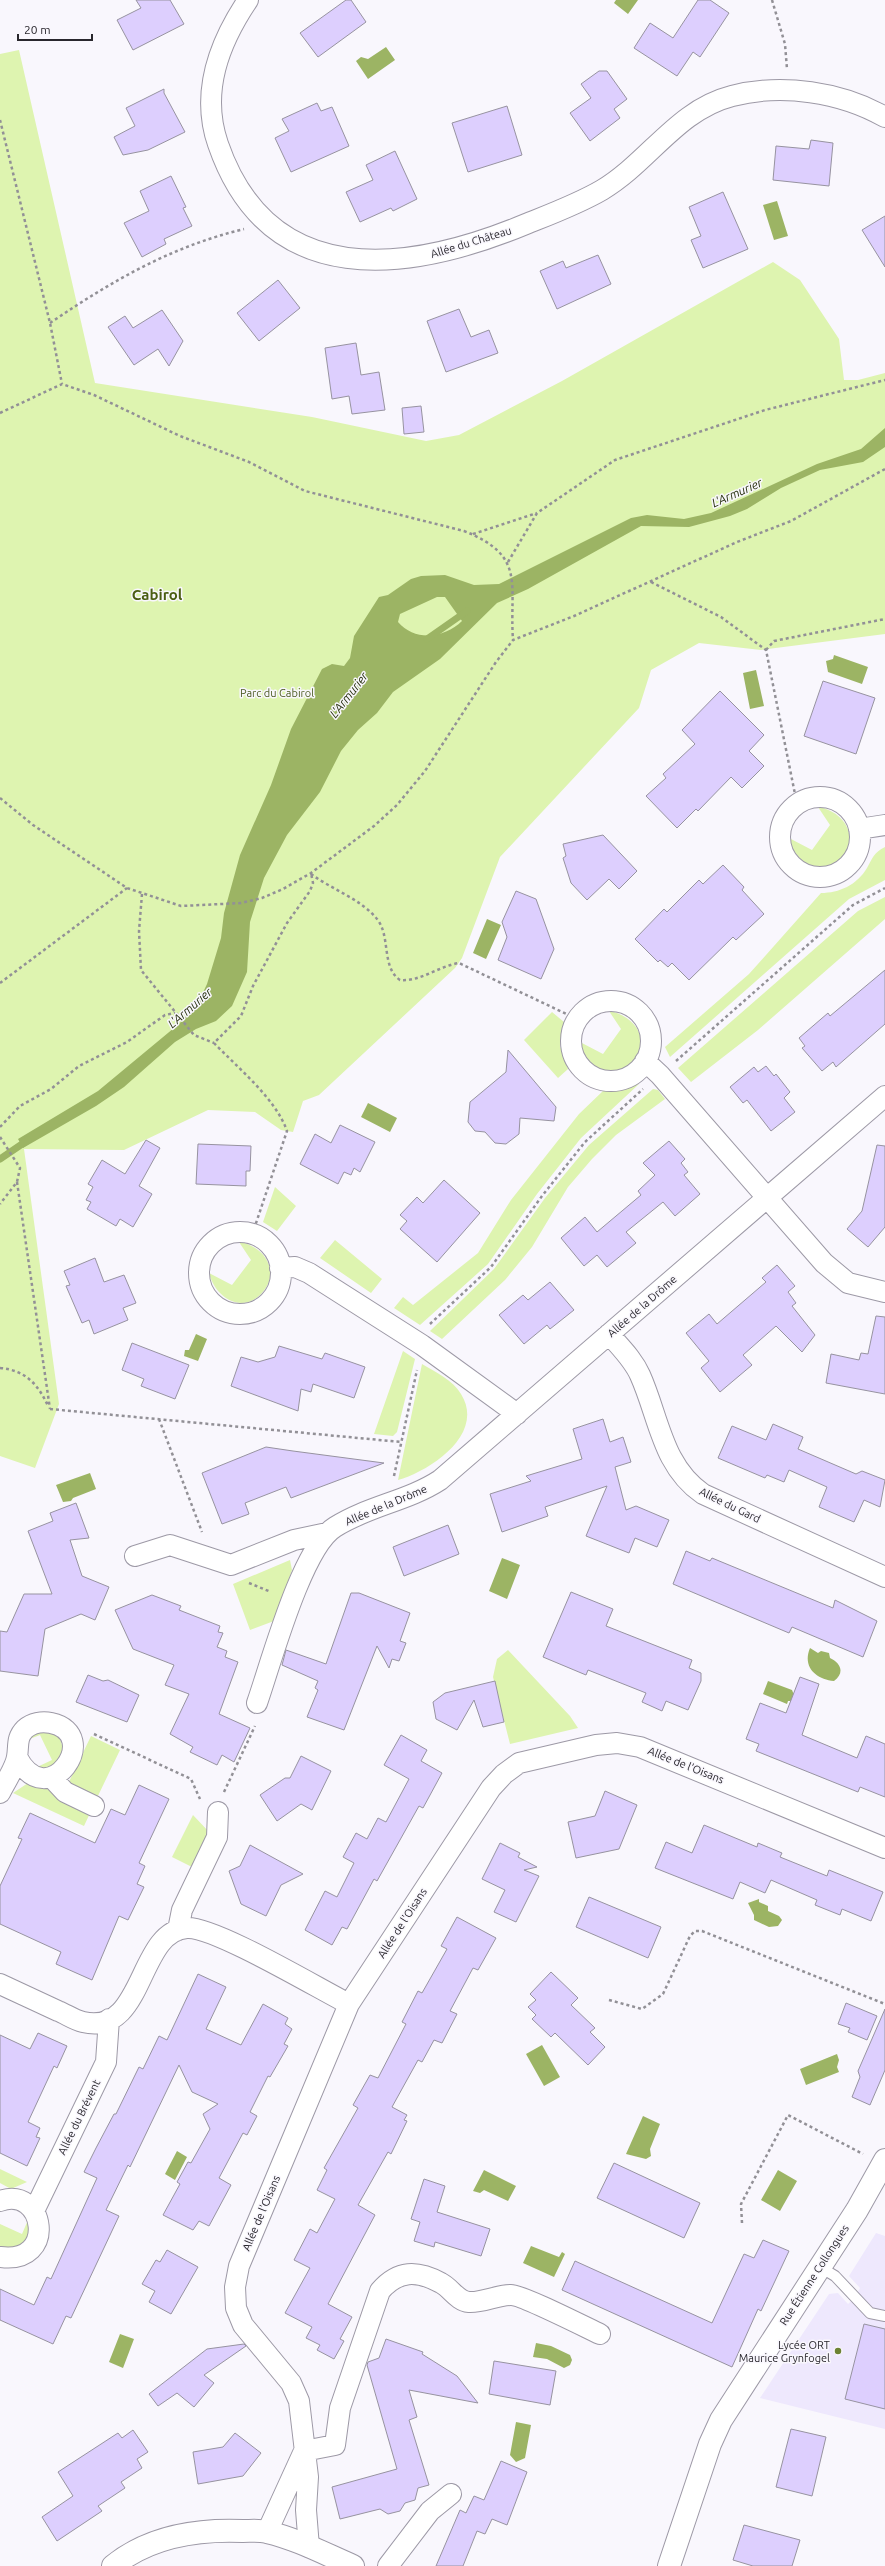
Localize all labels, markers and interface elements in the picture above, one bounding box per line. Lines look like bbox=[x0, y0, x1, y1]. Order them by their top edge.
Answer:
scale bar bbox=[18, 16, 92, 42]
text: 20 m bbox=[24, 23, 51, 36]
street label: Allée du Château bbox=[429, 224, 513, 260]
water label: L'Armurier bbox=[710, 476, 764, 509]
district label: Cabirol bbox=[132, 586, 183, 603]
water label: L'Armurier bbox=[327, 669, 371, 720]
park label: Parc du Cabirol bbox=[240, 687, 314, 699]
water label: L'Armurier bbox=[165, 985, 215, 1030]
street label: Allée de la Drôme bbox=[605, 1273, 679, 1339]
street label: Allée de la Drôme bbox=[343, 1482, 429, 1528]
street label: Allée du Gard bbox=[698, 1485, 762, 1525]
street label: Allée de l'Oisans bbox=[646, 1744, 726, 1786]
street label: Allée de l'Oisans bbox=[375, 1886, 429, 1960]
street label: Allée du Brévent bbox=[56, 2077, 103, 2157]
street label: Allée de l'Oisans bbox=[240, 2173, 282, 2252]
street label: Rue Étienne Collongues bbox=[776, 2222, 851, 2327]
place label: Lycée ORT Maurice Grynfogel bbox=[739, 2339, 830, 2364]
marker: Lycée ORT Maurice Grynfogel bbox=[833, 2346, 843, 2356]

